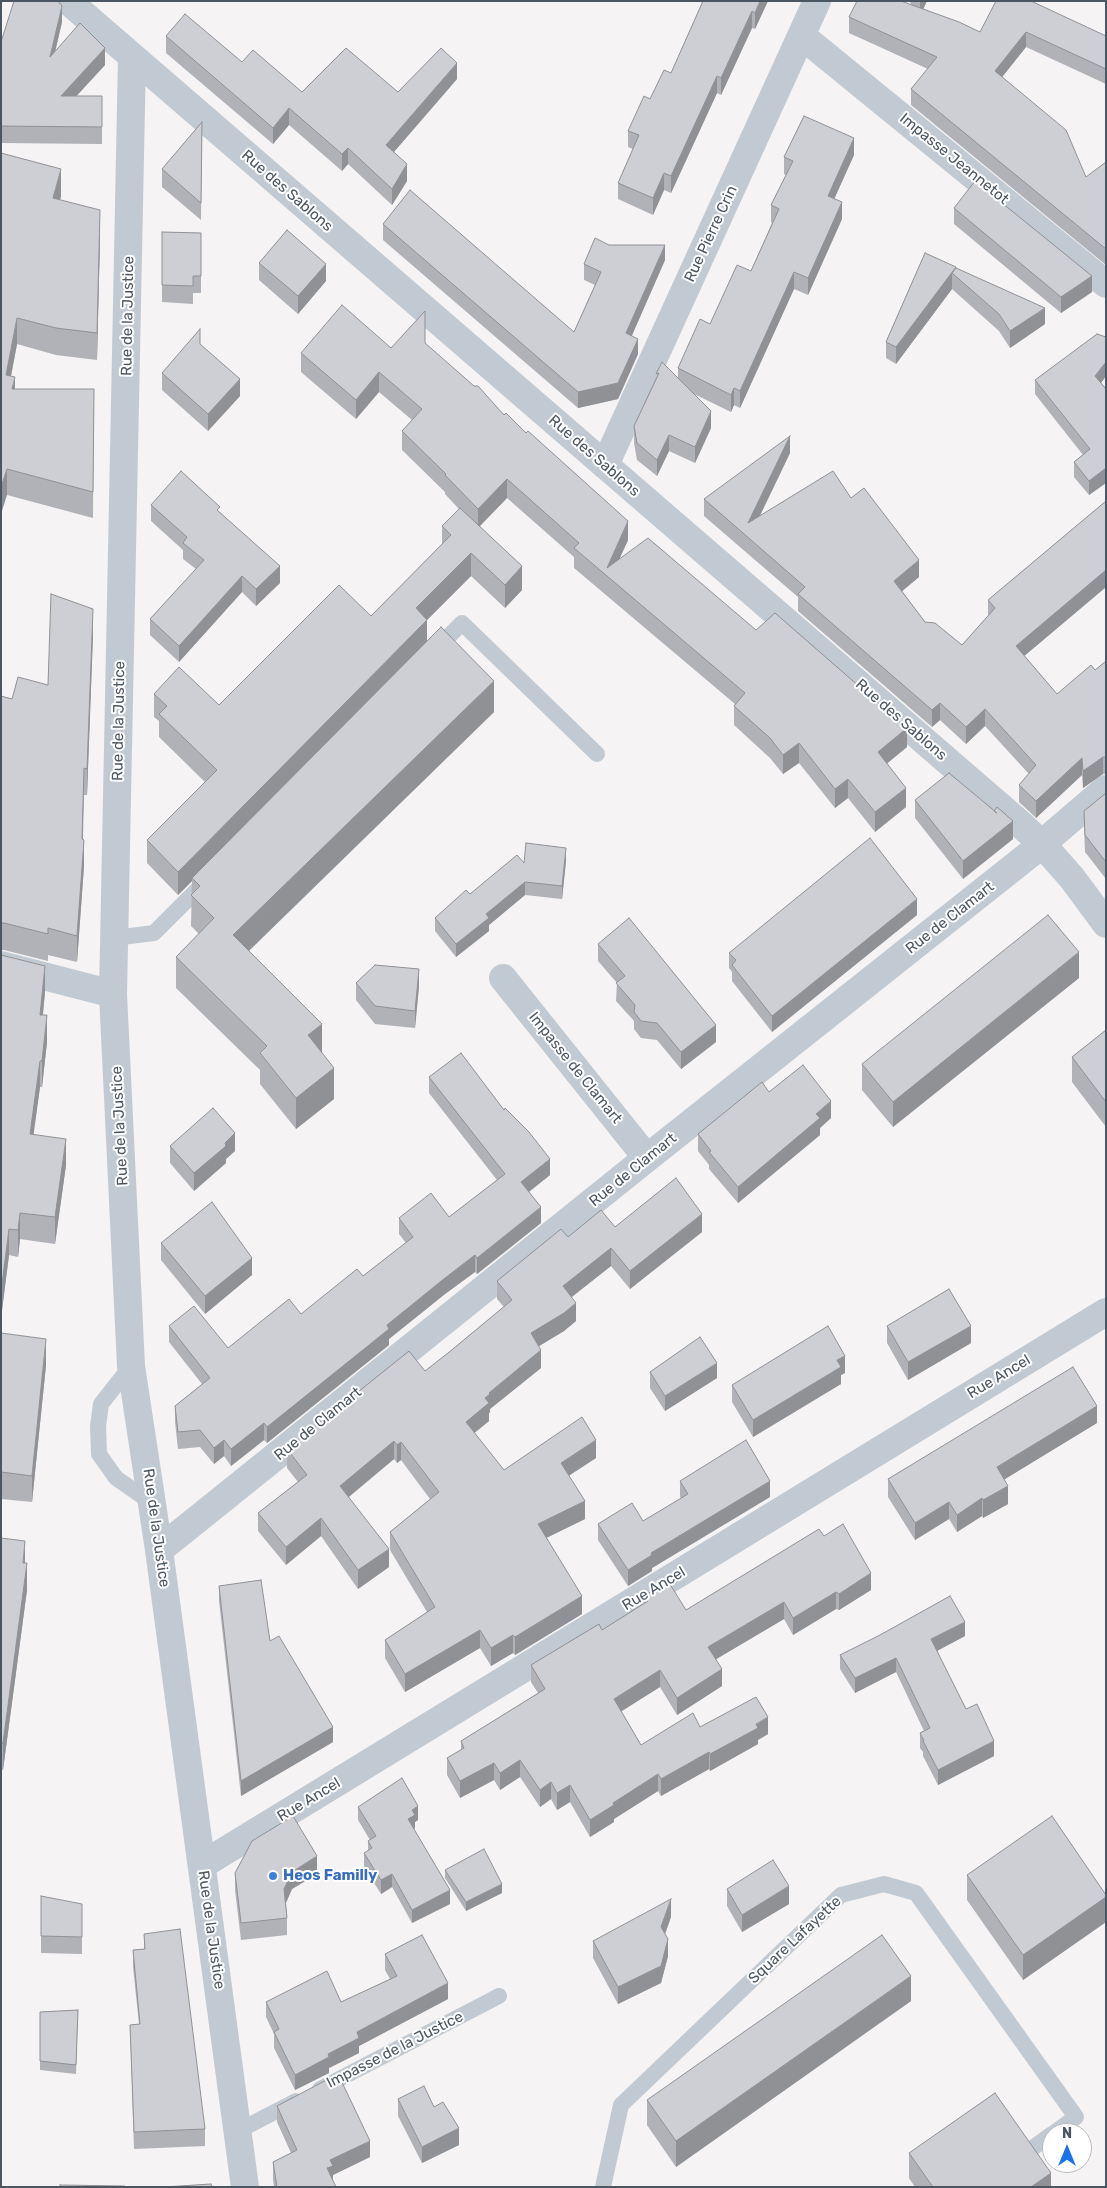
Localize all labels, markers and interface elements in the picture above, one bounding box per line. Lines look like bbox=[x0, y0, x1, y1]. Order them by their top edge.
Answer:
street label: Impasse Jeannetot bbox=[896, 110, 1012, 208]
street label: Rue des Sablons bbox=[238, 146, 336, 236]
street label: Rue Pierre Crin bbox=[681, 183, 741, 285]
street label: Rue de la Justice bbox=[118, 256, 138, 376]
street label: Rue des Sablons bbox=[545, 411, 643, 501]
street label: Rue de la Justice bbox=[109, 661, 129, 781]
street label: Rue des Sablons bbox=[852, 675, 950, 765]
street label: Rue de Clamart bbox=[902, 878, 998, 958]
street label: Impasse de Clamart bbox=[525, 1009, 625, 1127]
street label: Rue de la Justice bbox=[108, 1066, 132, 1186]
street label: Rue de Clamart bbox=[586, 1129, 680, 1211]
street label: Rue Ancel bbox=[964, 1351, 1034, 1403]
street label: Rue de Clamart bbox=[271, 1383, 365, 1465]
street label: Rue de la Justice bbox=[139, 1467, 173, 1589]
street label: Rue Ancel bbox=[619, 1563, 689, 1615]
street label: Rue Ancel bbox=[274, 1774, 344, 1826]
place label: Heos Familly bbox=[283, 1867, 377, 1885]
street label: Rue de la Justice bbox=[194, 1869, 228, 1991]
marker: Heos Familly bbox=[267, 1870, 279, 1882]
street label: Square Lafayette bbox=[745, 1892, 845, 1988]
street label: Impasse de la Justice bbox=[324, 2008, 466, 2092]
north arrow bbox=[1042, 2123, 1092, 2173]
text: N bbox=[1062, 2125, 1072, 2142]

